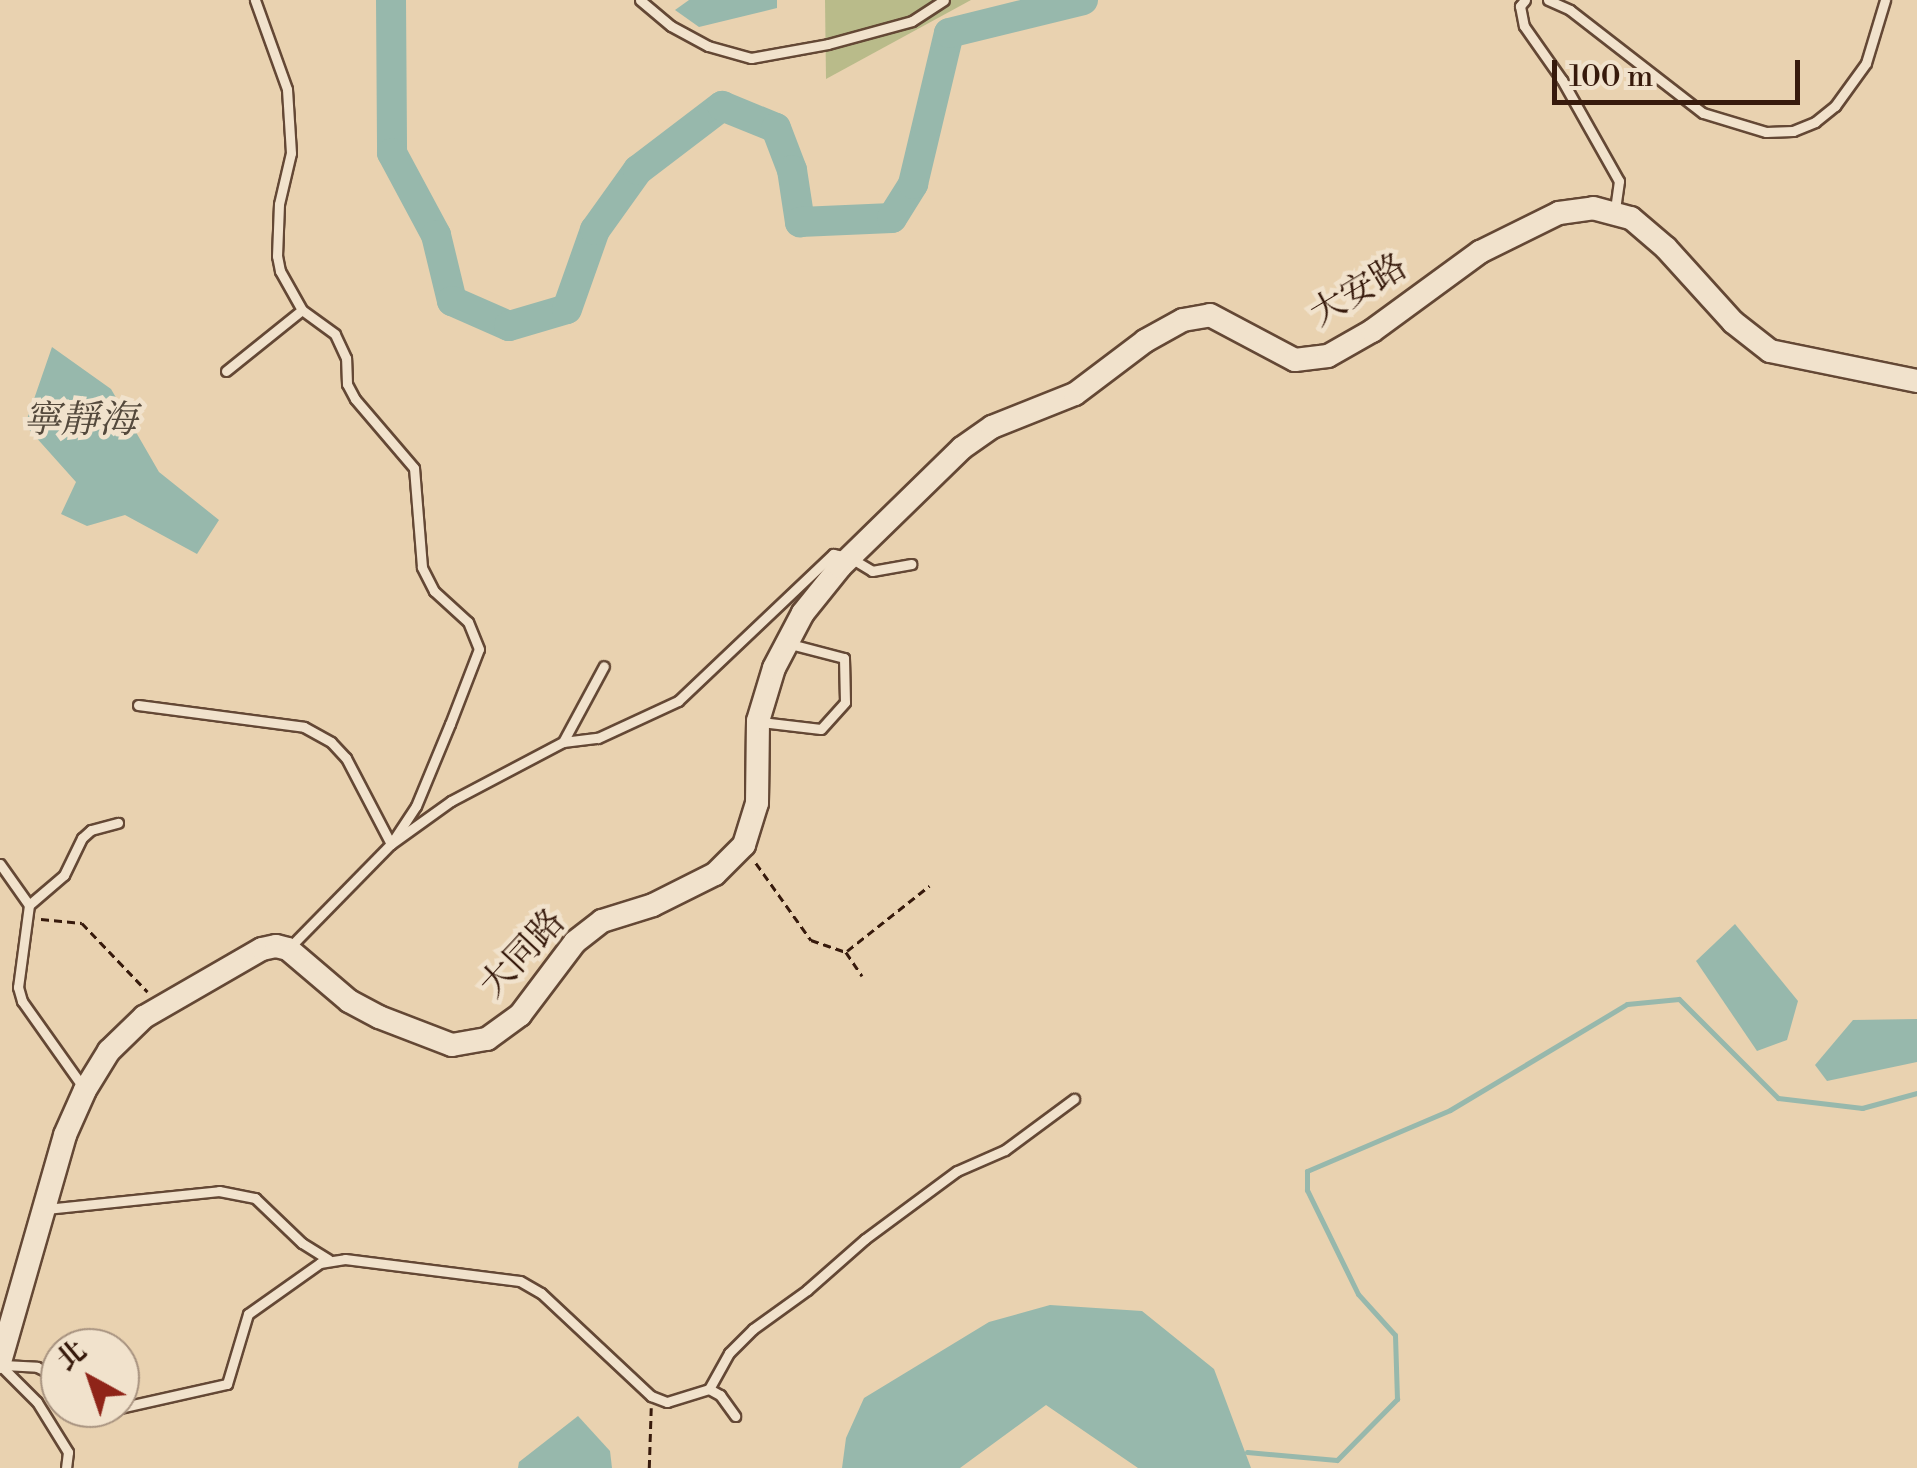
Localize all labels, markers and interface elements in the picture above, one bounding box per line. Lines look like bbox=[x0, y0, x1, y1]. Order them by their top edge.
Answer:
scale bar bbox=[1557, 40, 1804, 102]
text: 100 m bbox=[1569, 58, 1653, 96]
street label: 大安路 bbox=[1303, 246, 1415, 336]
water label: 寧靜海 bbox=[23, 398, 137, 444]
street label: 大同路 bbox=[472, 901, 574, 1007]
north arrow bbox=[40, 1328, 140, 1428]
text: 北 bbox=[50, 1334, 94, 1379]

